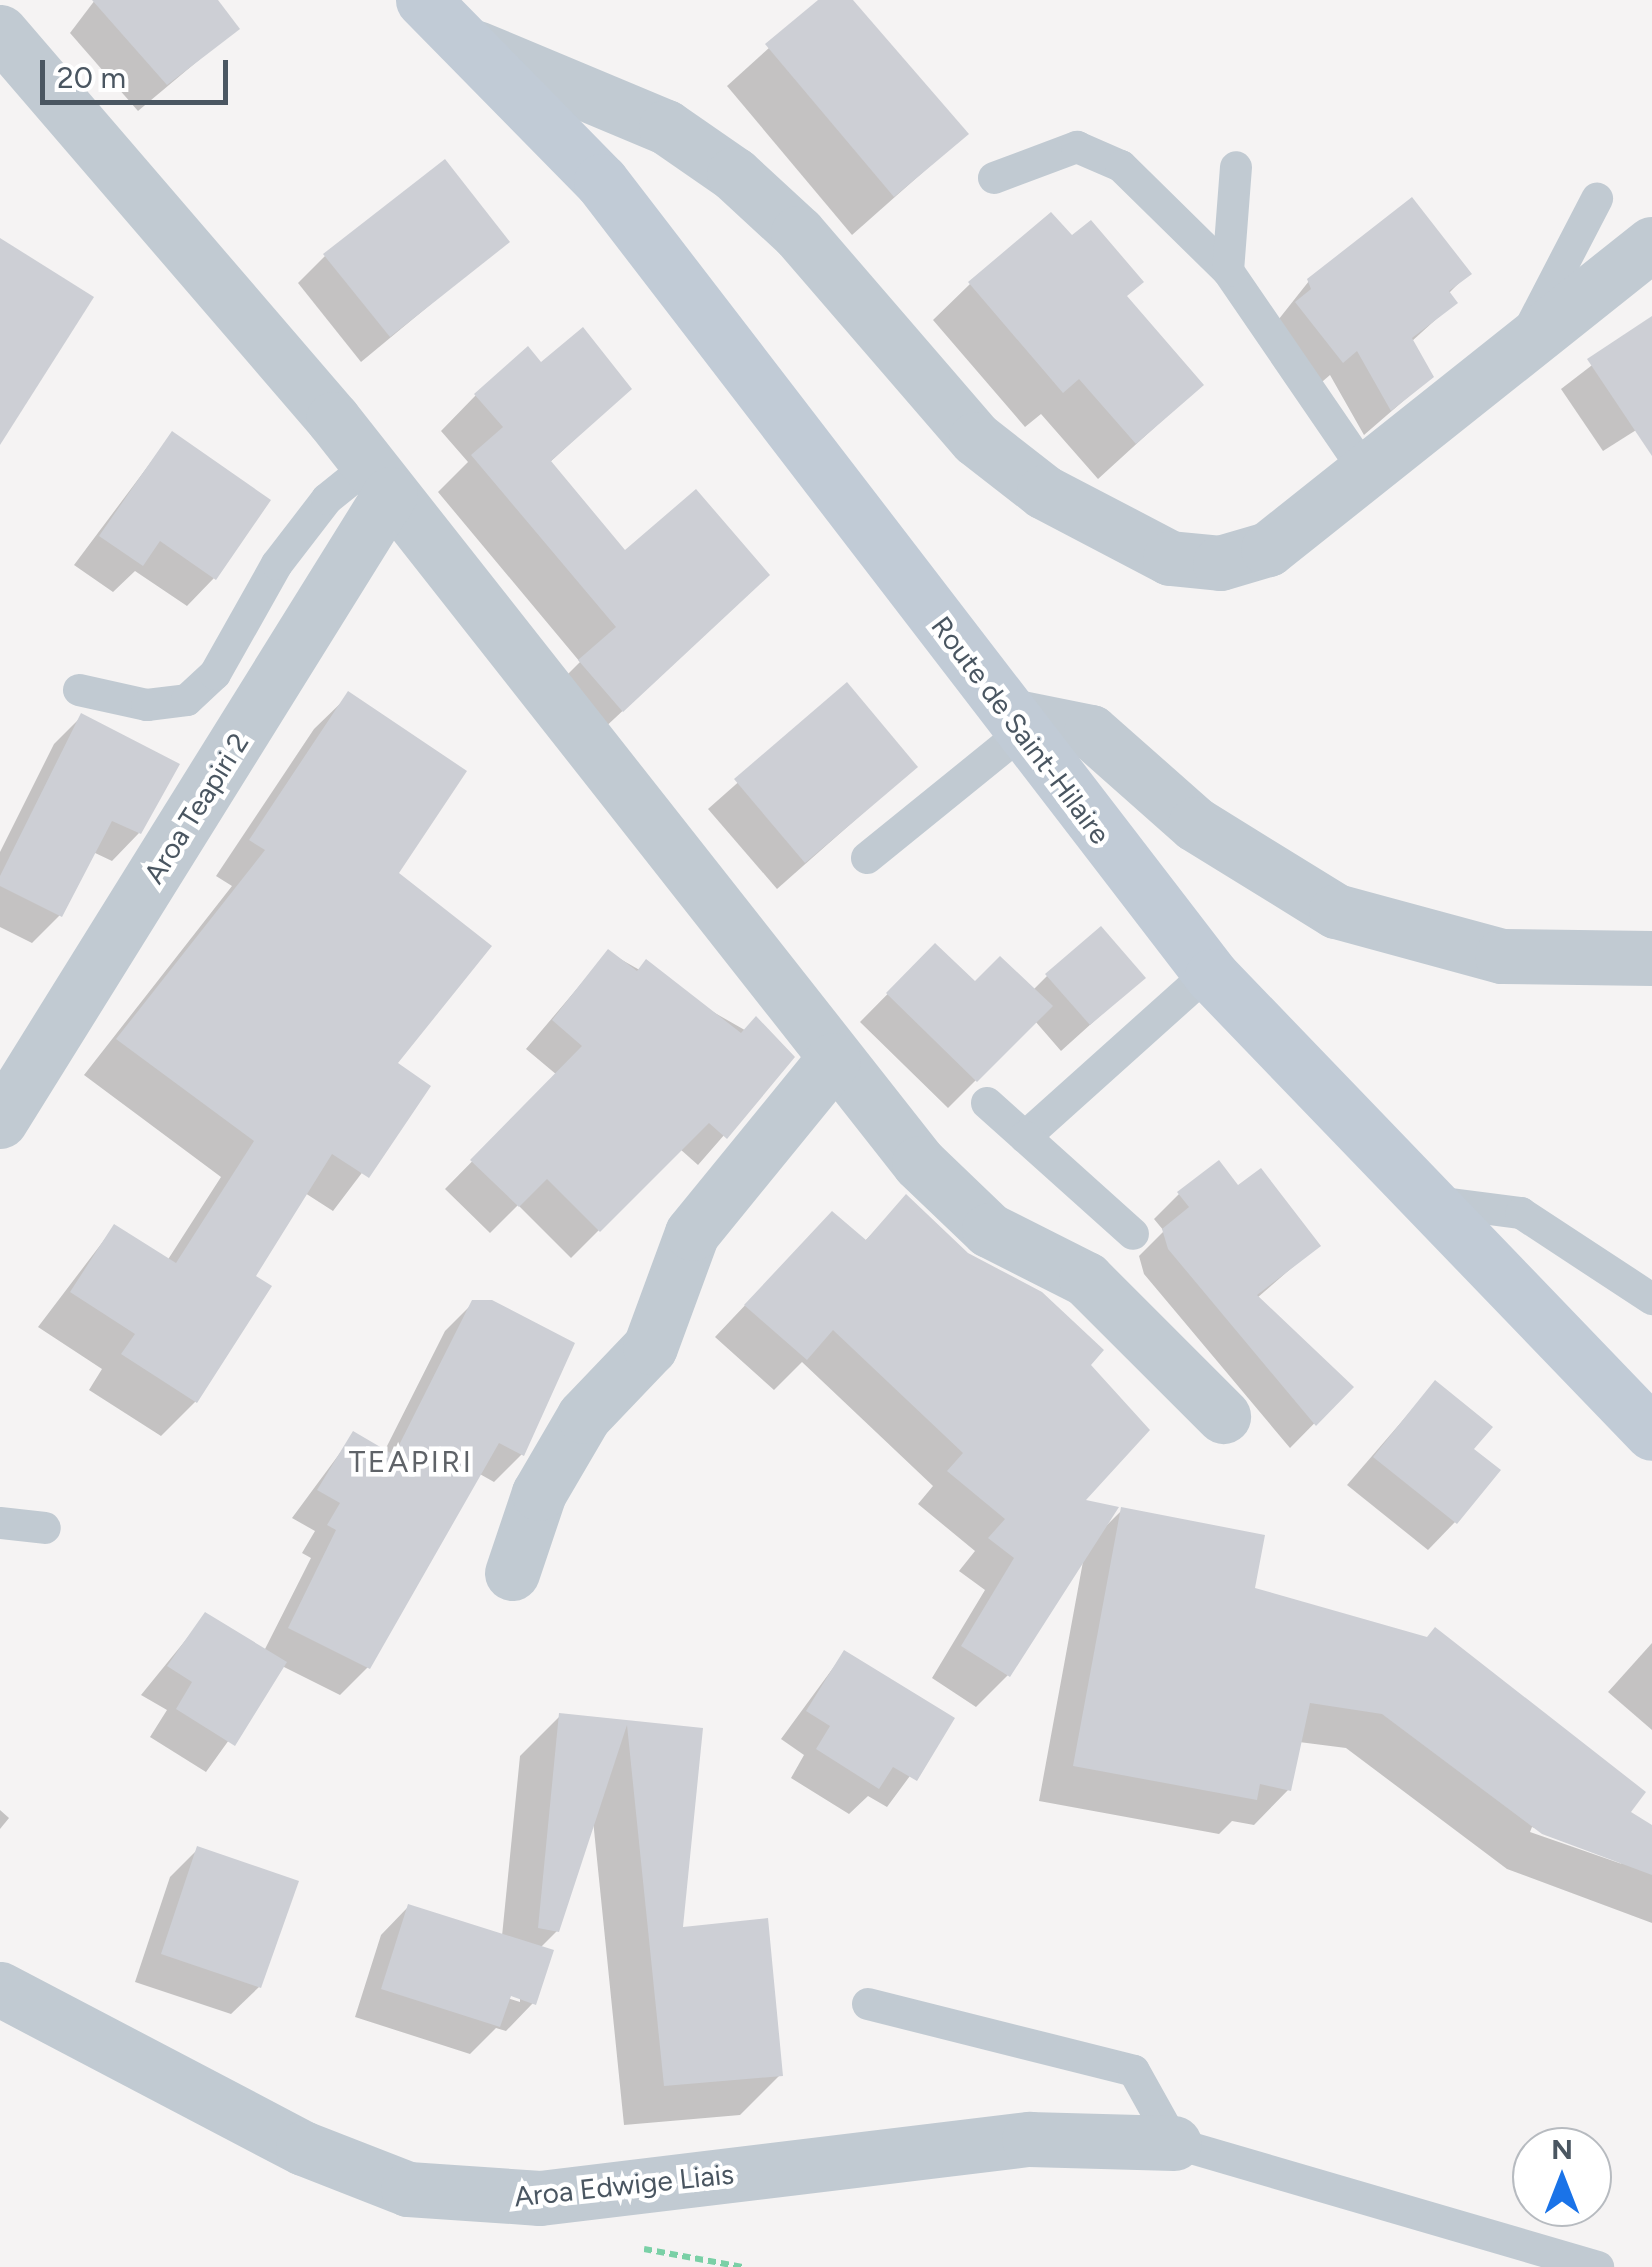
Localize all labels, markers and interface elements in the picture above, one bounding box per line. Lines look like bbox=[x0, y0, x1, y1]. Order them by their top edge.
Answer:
scale bar bbox=[45, 40, 232, 102]
text: 20 m bbox=[57, 59, 126, 96]
street label: Route de Saint-Hilaire bbox=[925, 610, 1117, 850]
street label: Aroa Teapiri 2 bbox=[137, 727, 255, 889]
district label: TEAPIRI bbox=[349, 1444, 473, 1480]
north arrow bbox=[1512, 2127, 1612, 2227]
text: N bbox=[1551, 2132, 1573, 2166]
street label: Aroa Edwige Liais bbox=[512, 2157, 736, 2213]

